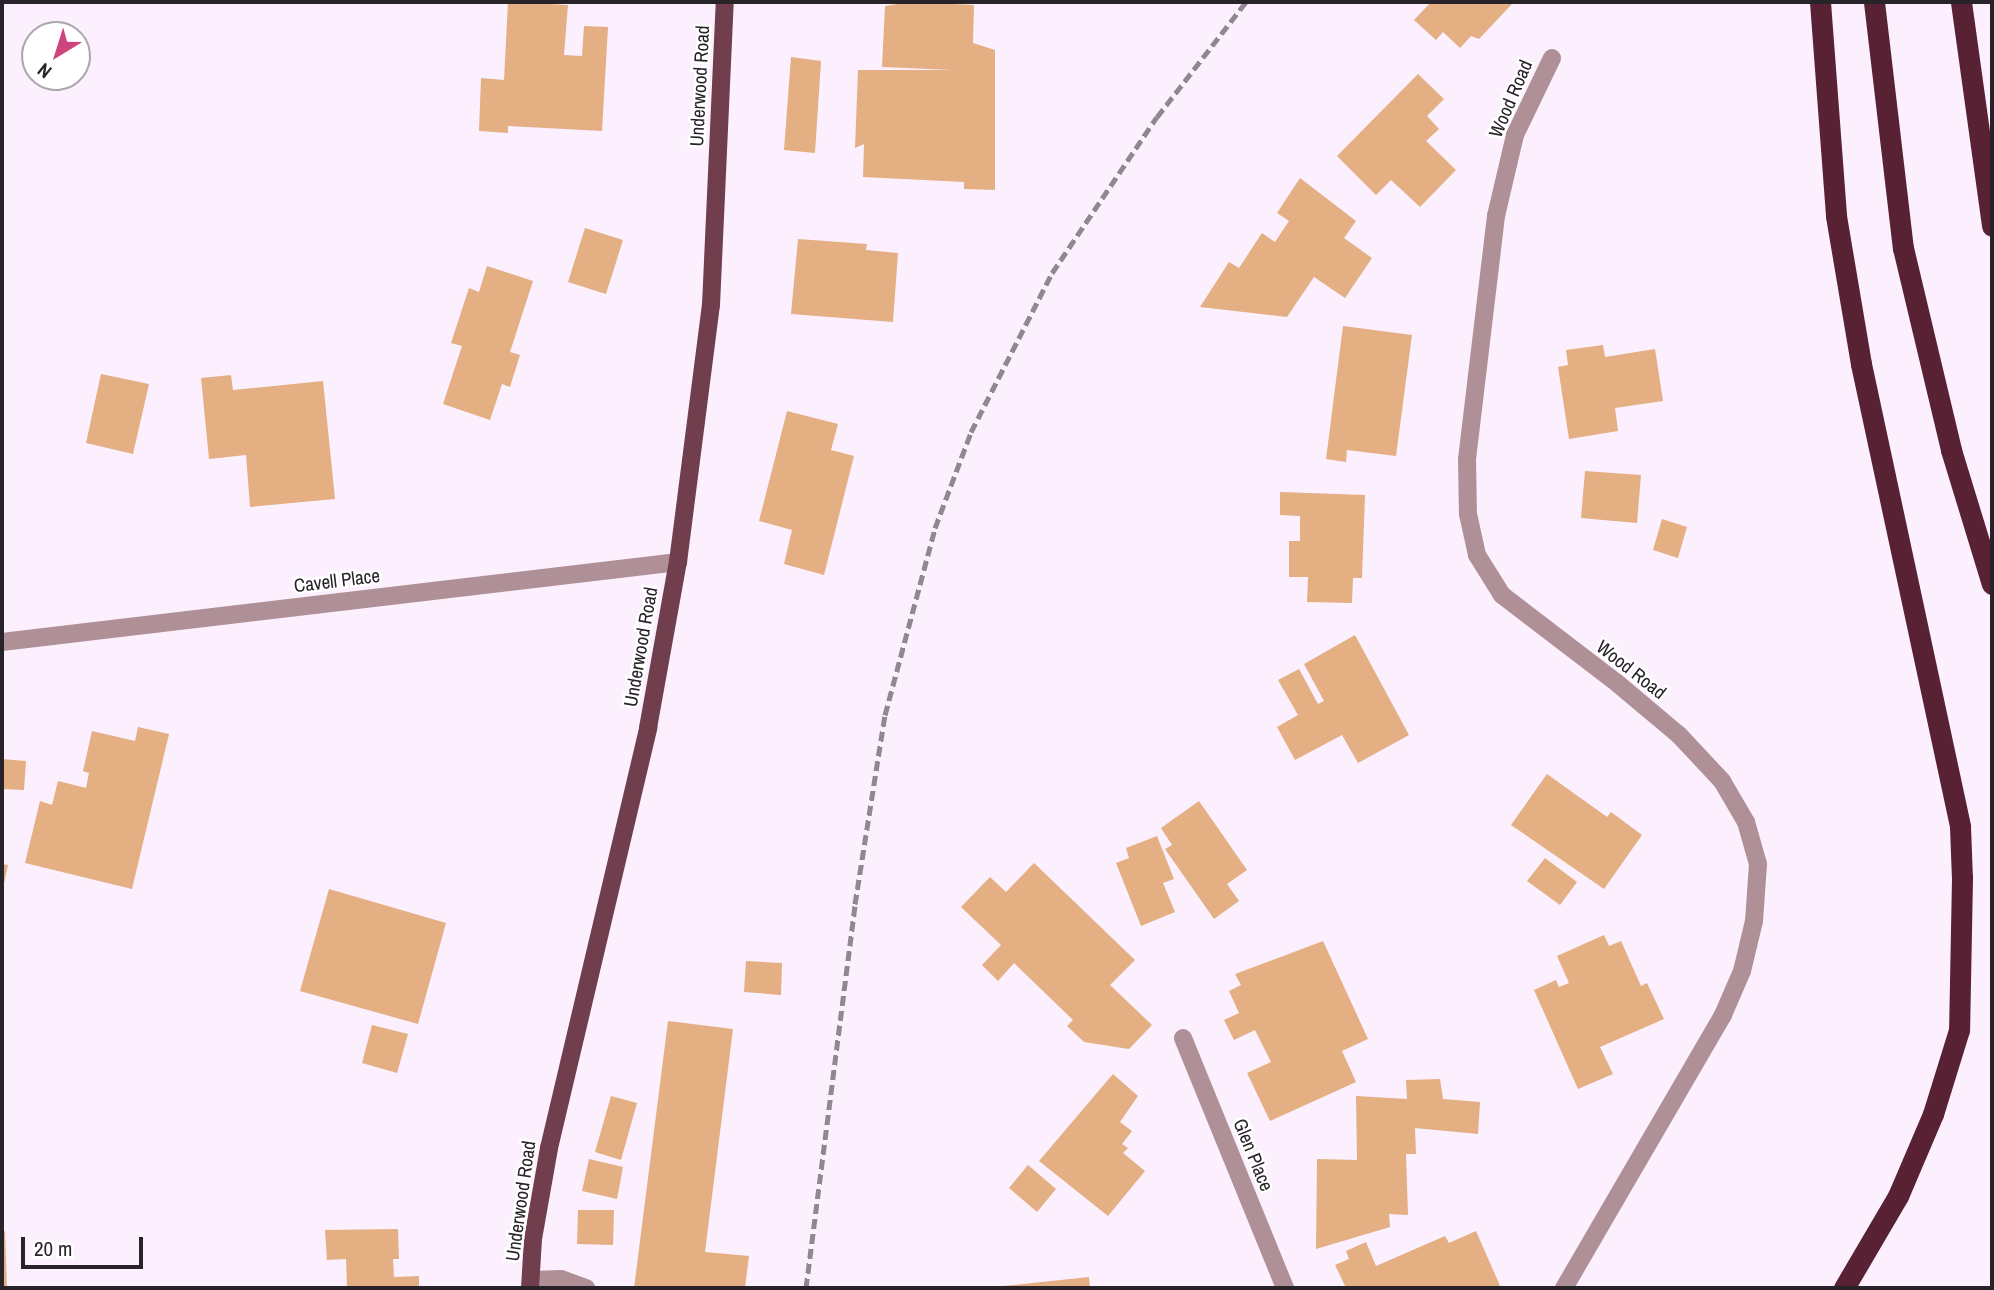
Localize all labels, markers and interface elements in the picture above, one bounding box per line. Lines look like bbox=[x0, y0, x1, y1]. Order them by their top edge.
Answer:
north arrow bbox=[21, 21, 91, 91]
street label: Underwood Road bbox=[685, 25, 715, 147]
text: N bbox=[32, 57, 57, 85]
street label: Wood Road bbox=[1484, 57, 1538, 141]
street label: Cavell Place bbox=[293, 564, 381, 598]
street label: Underwood Road bbox=[619, 585, 663, 709]
street label: Wood Road bbox=[1592, 636, 1670, 704]
street label: Glen Place bbox=[1228, 1115, 1278, 1195]
street label: Underwood Road bbox=[501, 1139, 541, 1263]
scale bar bbox=[24, 1224, 147, 1268]
text: 20 m bbox=[34, 1234, 72, 1263]

